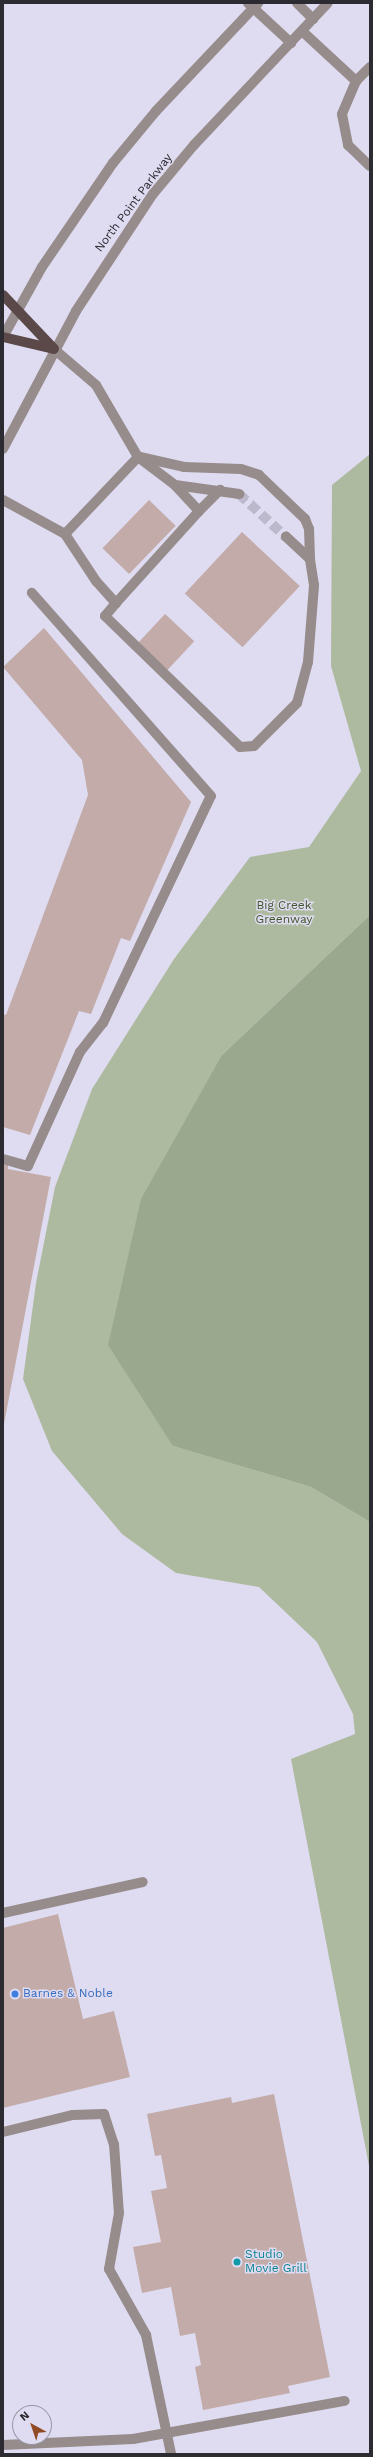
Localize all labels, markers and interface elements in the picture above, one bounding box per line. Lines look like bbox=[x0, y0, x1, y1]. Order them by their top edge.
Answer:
street label: North Point Parkway bbox=[92, 151, 176, 255]
park label: Big Creek Greenway bbox=[255, 899, 313, 927]
place label: Barnes & Noble bbox=[23, 1987, 113, 2001]
marker: Barnes & Noble bbox=[10, 1989, 20, 1999]
place label: Studio Movie Grill bbox=[245, 2248, 307, 2276]
marker: Studio Movie Grill bbox=[232, 2257, 242, 2267]
north arrow bbox=[12, 2405, 52, 2445]
text: N bbox=[17, 2409, 32, 2424]

